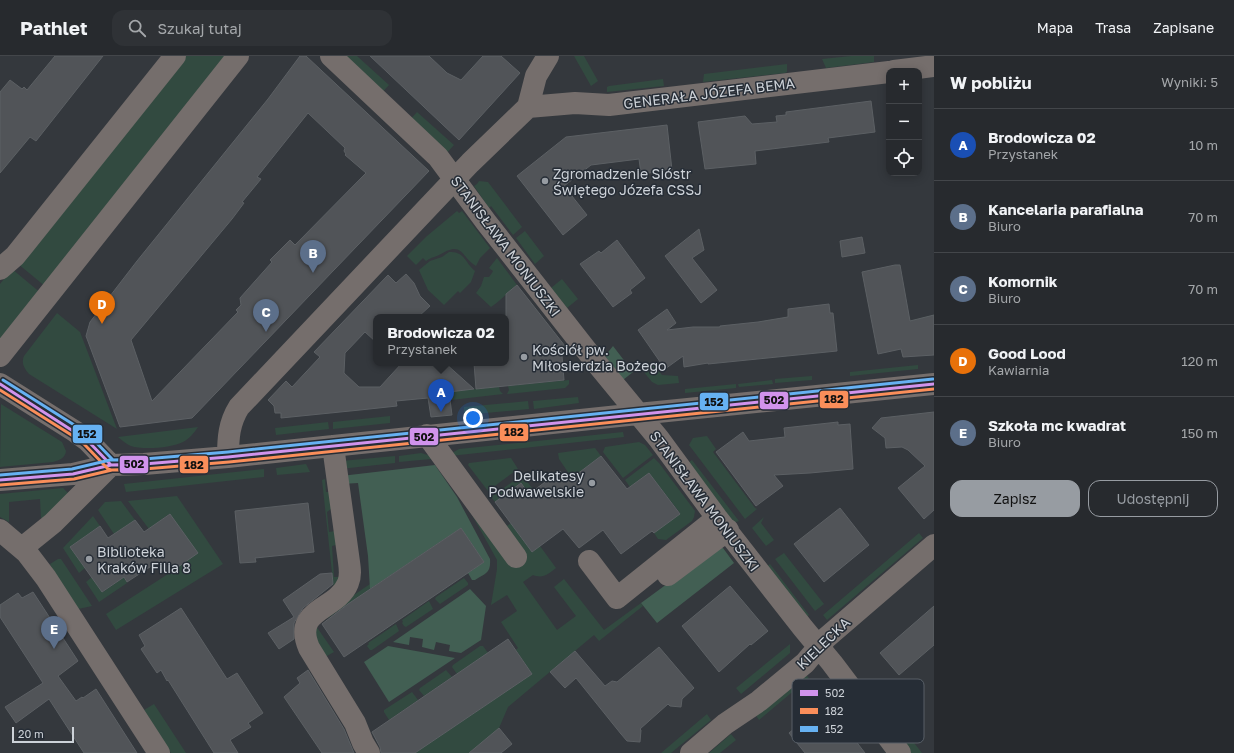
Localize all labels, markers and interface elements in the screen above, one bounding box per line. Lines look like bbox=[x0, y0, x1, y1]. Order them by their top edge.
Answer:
search box bbox=[112, 10, 392, 46]
text: Pathlet bbox=[20, 16, 88, 39]
icon: search bbox=[126, 17, 148, 39]
text: Szukaj tutaj bbox=[158, 19, 242, 37]
text: Mapa bbox=[1037, 19, 1073, 36]
text: Trasa bbox=[1095, 19, 1131, 36]
text: Zapisane bbox=[1153, 19, 1214, 36]
map controls bbox=[886, 68, 922, 176]
button: + bbox=[886, 68, 922, 104]
text: W pobliżu bbox=[950, 72, 1032, 93]
street label: GENERAŁA JÓZEFA BEMA bbox=[622, 74, 796, 112]
text: Wyniki: 5 bbox=[1161, 74, 1218, 90]
button: − bbox=[886, 104, 922, 140]
text: Brodowicza 02 bbox=[988, 128, 1096, 146]
text: A bbox=[958, 137, 968, 153]
text: 10 m bbox=[1189, 137, 1218, 153]
button: locate bbox=[886, 140, 922, 176]
text: Przystanek bbox=[988, 146, 1058, 162]
place label: Zgromadzenie Sióstr Świętego Józefa CSSJ bbox=[553, 165, 702, 198]
street label: STANISŁAWA MONIUSZKI bbox=[448, 172, 564, 320]
marker: Zgromadzenie Sióstr Świętego Józefa CSSJ bbox=[540, 176, 550, 186]
text: Kancelaria parafialna bbox=[988, 200, 1143, 218]
text: B bbox=[958, 209, 968, 225]
text: 70 m bbox=[1188, 209, 1218, 225]
text: Biuro bbox=[988, 218, 1021, 234]
pin: B bbox=[300, 240, 326, 273]
text: Komornik bbox=[988, 272, 1057, 290]
text: C bbox=[958, 281, 968, 297]
text: 70 m bbox=[1188, 281, 1218, 297]
text: Biuro bbox=[988, 290, 1021, 306]
pin: D bbox=[89, 291, 115, 324]
pin: C bbox=[253, 299, 279, 332]
popup bbox=[373, 314, 509, 366]
text: Brodowicza 02 bbox=[387, 323, 495, 341]
text: Przystanek bbox=[387, 341, 457, 357]
place label: Kościół pw. Miłosierdzia Bożego bbox=[532, 341, 666, 374]
text: Good Lood bbox=[988, 344, 1066, 362]
marker: Kościół pw. Miłosierdzia Bożego bbox=[519, 352, 529, 362]
text: D bbox=[958, 353, 968, 369]
text: 120 m bbox=[1181, 353, 1218, 369]
text: Kawiarnia bbox=[988, 362, 1049, 378]
pin: A bbox=[428, 379, 454, 412]
line badge: 182 bbox=[819, 390, 849, 409]
line badge: 502 bbox=[759, 391, 789, 410]
line badge: 152 bbox=[699, 392, 729, 411]
text: 182 bbox=[824, 392, 844, 405]
text: 502 bbox=[764, 393, 785, 406]
text: 152 bbox=[704, 395, 724, 408]
your location bbox=[463, 408, 483, 428]
text: Szkoła mc kwadrat bbox=[988, 416, 1126, 434]
line badge: 182 bbox=[499, 423, 529, 442]
line badge: 152 bbox=[72, 424, 103, 444]
text: 182 bbox=[504, 425, 524, 438]
text: E bbox=[959, 425, 967, 441]
text: 150 m bbox=[1181, 425, 1218, 441]
text: 152 bbox=[77, 427, 97, 440]
line badge: 502 bbox=[409, 427, 439, 446]
street label: STANISŁAWA MONIUSZKI bbox=[647, 427, 763, 575]
text: 502 bbox=[414, 430, 435, 443]
text: Biuro bbox=[988, 434, 1021, 450]
line badge: 502 bbox=[119, 455, 149, 474]
line badge: 182 bbox=[179, 455, 209, 474]
text: 502 bbox=[124, 457, 145, 470]
text: 182 bbox=[184, 458, 204, 471]
place label: Delikatesy Podwawelskie bbox=[488, 467, 584, 500]
marker: Delikatesy Podwawelskie bbox=[587, 478, 597, 488]
button: Zapisz bbox=[950, 480, 1080, 517]
button: Udostępnij bbox=[1088, 480, 1218, 517]
place label: Biblioteka Kraków Filia 8 bbox=[97, 543, 191, 576]
marker: Biblioteka Kraków Filia 8 bbox=[84, 554, 94, 564]
street label: KIELECKA bbox=[793, 613, 854, 673]
pin: E bbox=[41, 616, 67, 649]
legend bbox=[792, 679, 924, 743]
text: 502 bbox=[825, 686, 845, 699]
text: 182 bbox=[825, 704, 843, 717]
text: 152 bbox=[825, 722, 843, 735]
scale bar bbox=[12, 725, 74, 744]
text: 20 m bbox=[18, 727, 44, 740]

